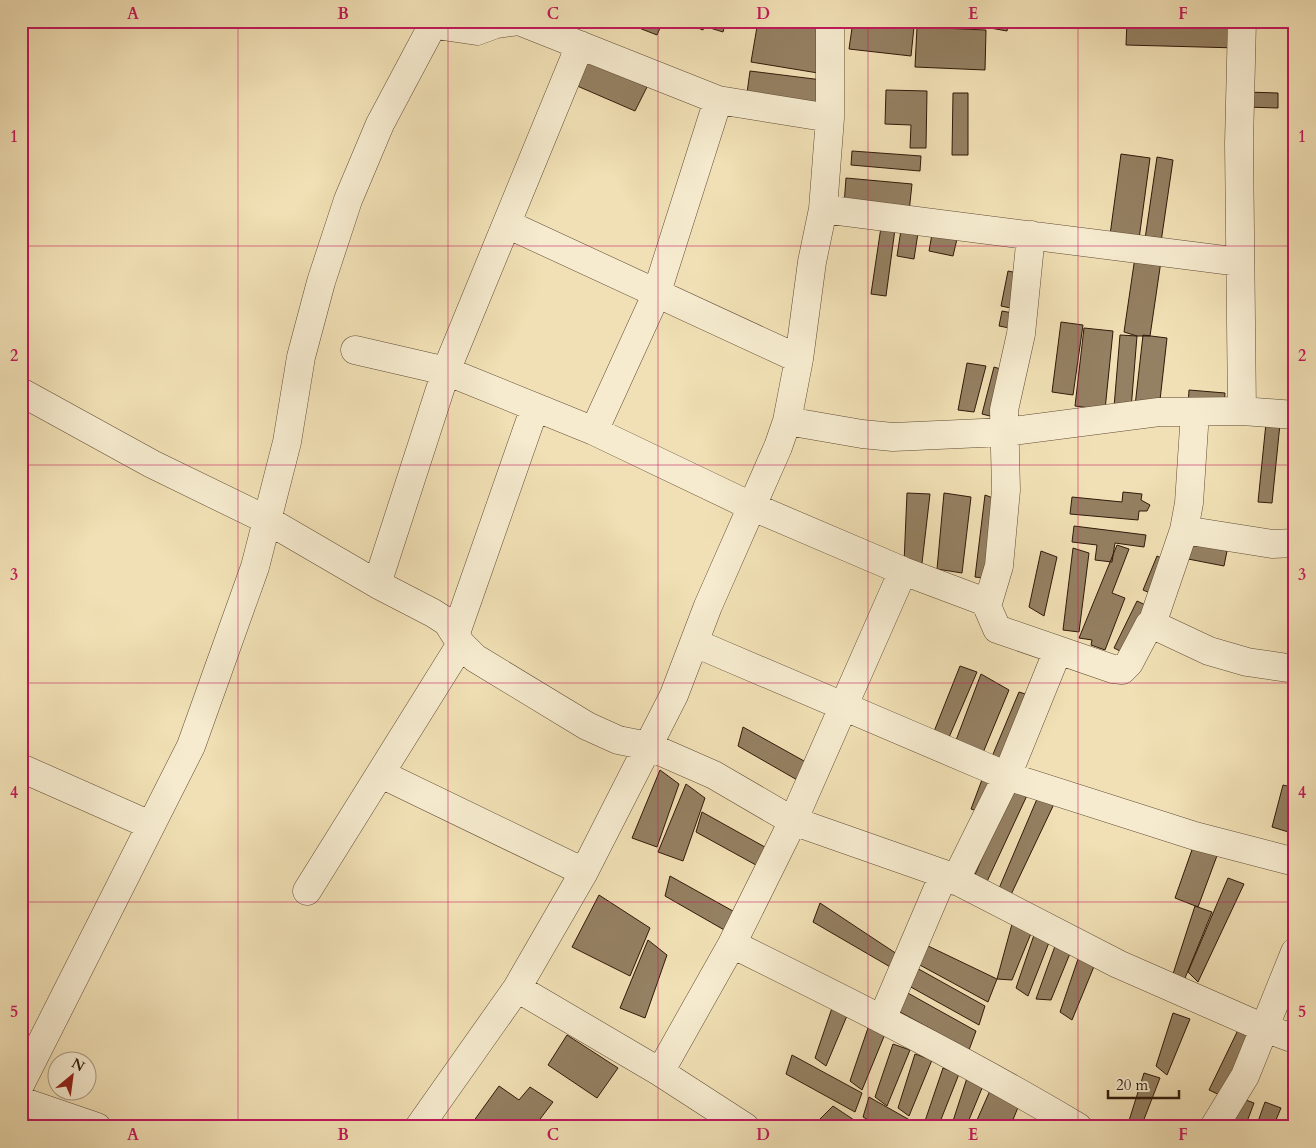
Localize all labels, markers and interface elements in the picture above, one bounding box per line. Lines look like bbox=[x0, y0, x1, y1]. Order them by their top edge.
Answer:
text: A bbox=[127, 3, 139, 25]
text: B bbox=[337, 3, 349, 25]
text: C bbox=[547, 3, 559, 25]
text: D bbox=[756, 3, 770, 25]
text: E bbox=[968, 3, 978, 25]
text: F bbox=[1178, 3, 1188, 25]
text: 1 bbox=[10, 126, 18, 148]
text: 1 bbox=[1298, 126, 1306, 148]
text: 2 bbox=[10, 345, 18, 367]
text: 2 bbox=[1298, 345, 1306, 367]
text: 3 bbox=[10, 564, 18, 586]
text: 3 bbox=[1298, 564, 1306, 586]
text: 4 bbox=[10, 782, 18, 804]
text: 4 bbox=[1298, 782, 1306, 804]
text: 5 bbox=[10, 1001, 18, 1023]
text: 5 bbox=[1298, 1001, 1306, 1023]
north arrow bbox=[48, 1050, 98, 1100]
text: N bbox=[68, 1054, 88, 1076]
scale bar bbox=[1108, 1068, 1180, 1100]
text: 20 m bbox=[1116, 1075, 1148, 1095]
text: A bbox=[127, 1124, 139, 1146]
text: B bbox=[337, 1124, 349, 1146]
text: C bbox=[547, 1124, 559, 1146]
text: D bbox=[756, 1124, 770, 1146]
text: E bbox=[968, 1124, 978, 1146]
text: F bbox=[1178, 1124, 1188, 1146]

